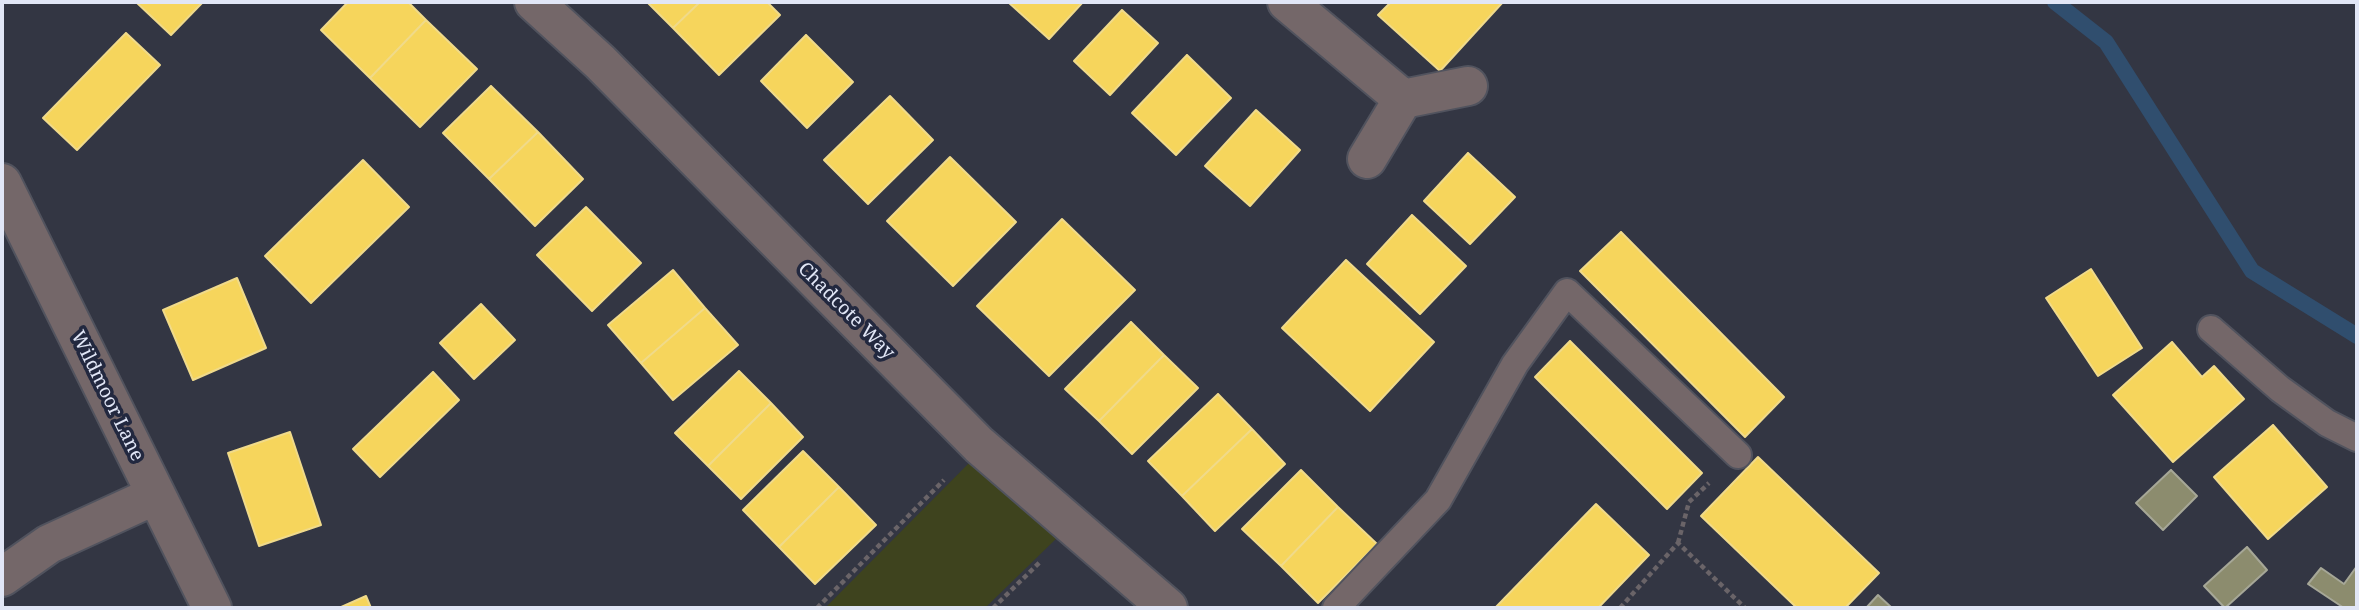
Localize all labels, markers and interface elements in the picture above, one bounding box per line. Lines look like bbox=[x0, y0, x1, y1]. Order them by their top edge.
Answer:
street label: Chadcote Way bbox=[793, 258, 899, 364]
street label: Wildmoor Lane bbox=[66, 327, 148, 465]

